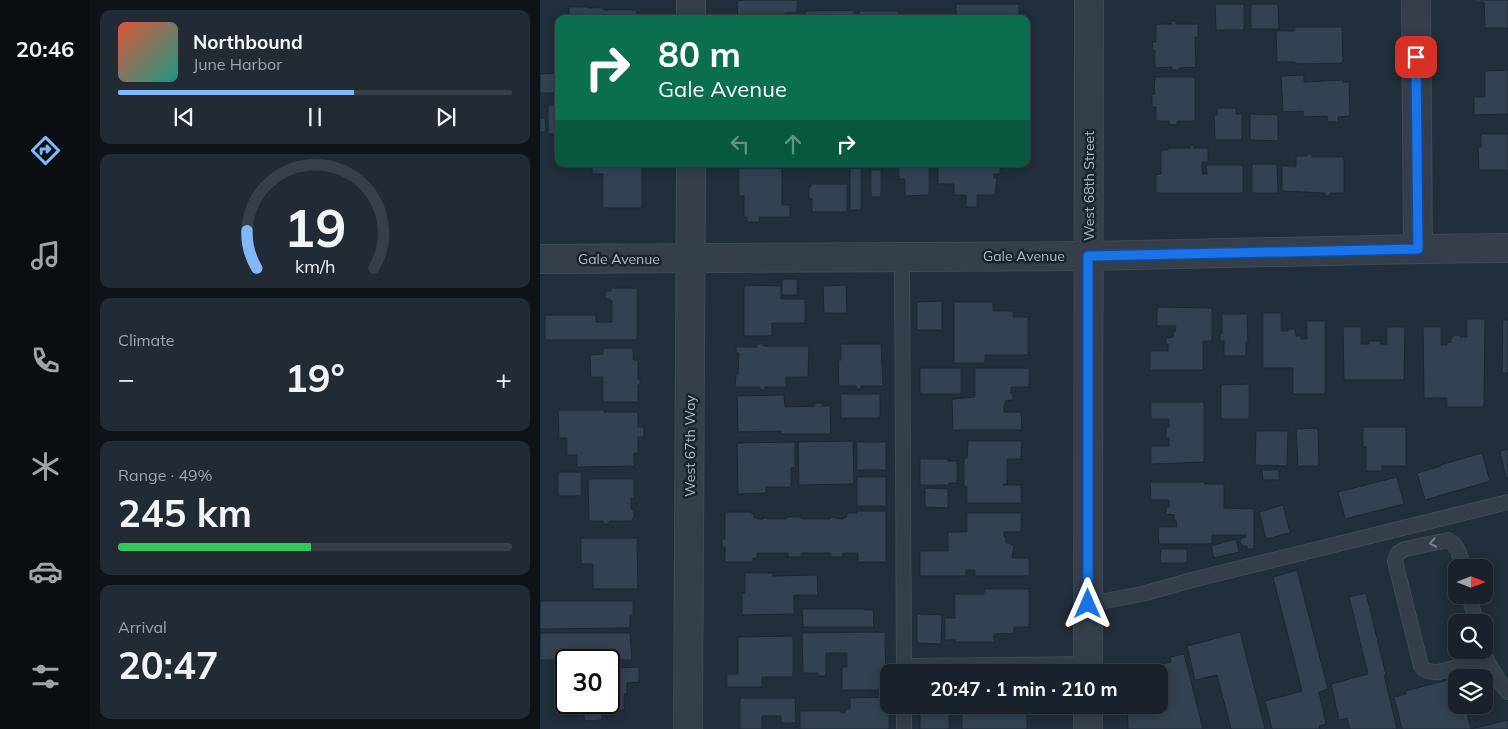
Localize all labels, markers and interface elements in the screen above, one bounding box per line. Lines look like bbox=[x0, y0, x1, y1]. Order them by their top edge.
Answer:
text: Northbound bbox=[193, 30, 303, 54]
text: 80 m bbox=[658, 32, 741, 76]
text: 20:46 bbox=[16, 35, 74, 63]
icon: right bbox=[575, 35, 640, 100]
pin bbox=[1395, 36, 1437, 78]
icon: arrive bbox=[1402, 43, 1430, 71]
text: June Harbor bbox=[193, 54, 282, 74]
text: Gale Avenue bbox=[658, 75, 787, 103]
icon: previous bbox=[170, 103, 198, 131]
icon: pause bbox=[301, 103, 329, 131]
icon: next bbox=[432, 103, 460, 131]
icon: left bbox=[726, 130, 754, 158]
icon: ahead bbox=[779, 130, 807, 158]
icon: right bbox=[832, 130, 860, 158]
street label: West 68th Street bbox=[1080, 131, 1098, 241]
icon: directions bbox=[28, 133, 63, 168]
text: 19 bbox=[284, 195, 346, 260]
icon: music bbox=[28, 238, 63, 273]
street label: Gale Avenue bbox=[983, 247, 1065, 265]
street label: Gale Avenue bbox=[578, 250, 660, 268]
text: km/h bbox=[295, 255, 335, 277]
text: Climate bbox=[118, 330, 174, 350]
icon: phone bbox=[28, 343, 63, 378]
text: 19° bbox=[285, 354, 345, 402]
text: − bbox=[118, 361, 135, 396]
text: + bbox=[495, 361, 512, 396]
street label: West 67th Way bbox=[681, 395, 699, 497]
icon: climate bbox=[28, 449, 63, 484]
text: Range · 49% bbox=[118, 465, 213, 485]
text: 245 km bbox=[118, 489, 252, 537]
one-way arrow bbox=[1428, 537, 1437, 548]
icon: car bbox=[28, 554, 63, 589]
north arrow bbox=[1448, 559, 1492, 604]
map controls bbox=[1448, 559, 1493, 714]
position arrow bbox=[1061, 577, 1113, 629]
button: search bbox=[1448, 614, 1493, 659]
text: Arrival bbox=[118, 617, 167, 637]
text: 20:47 bbox=[118, 641, 219, 689]
speed limit sign: 30 bbox=[555, 649, 620, 714]
icon: filters bbox=[28, 659, 63, 694]
button: layers bbox=[1448, 669, 1493, 714]
text: 20:47 · 1 min · 210 m bbox=[930, 677, 1118, 701]

